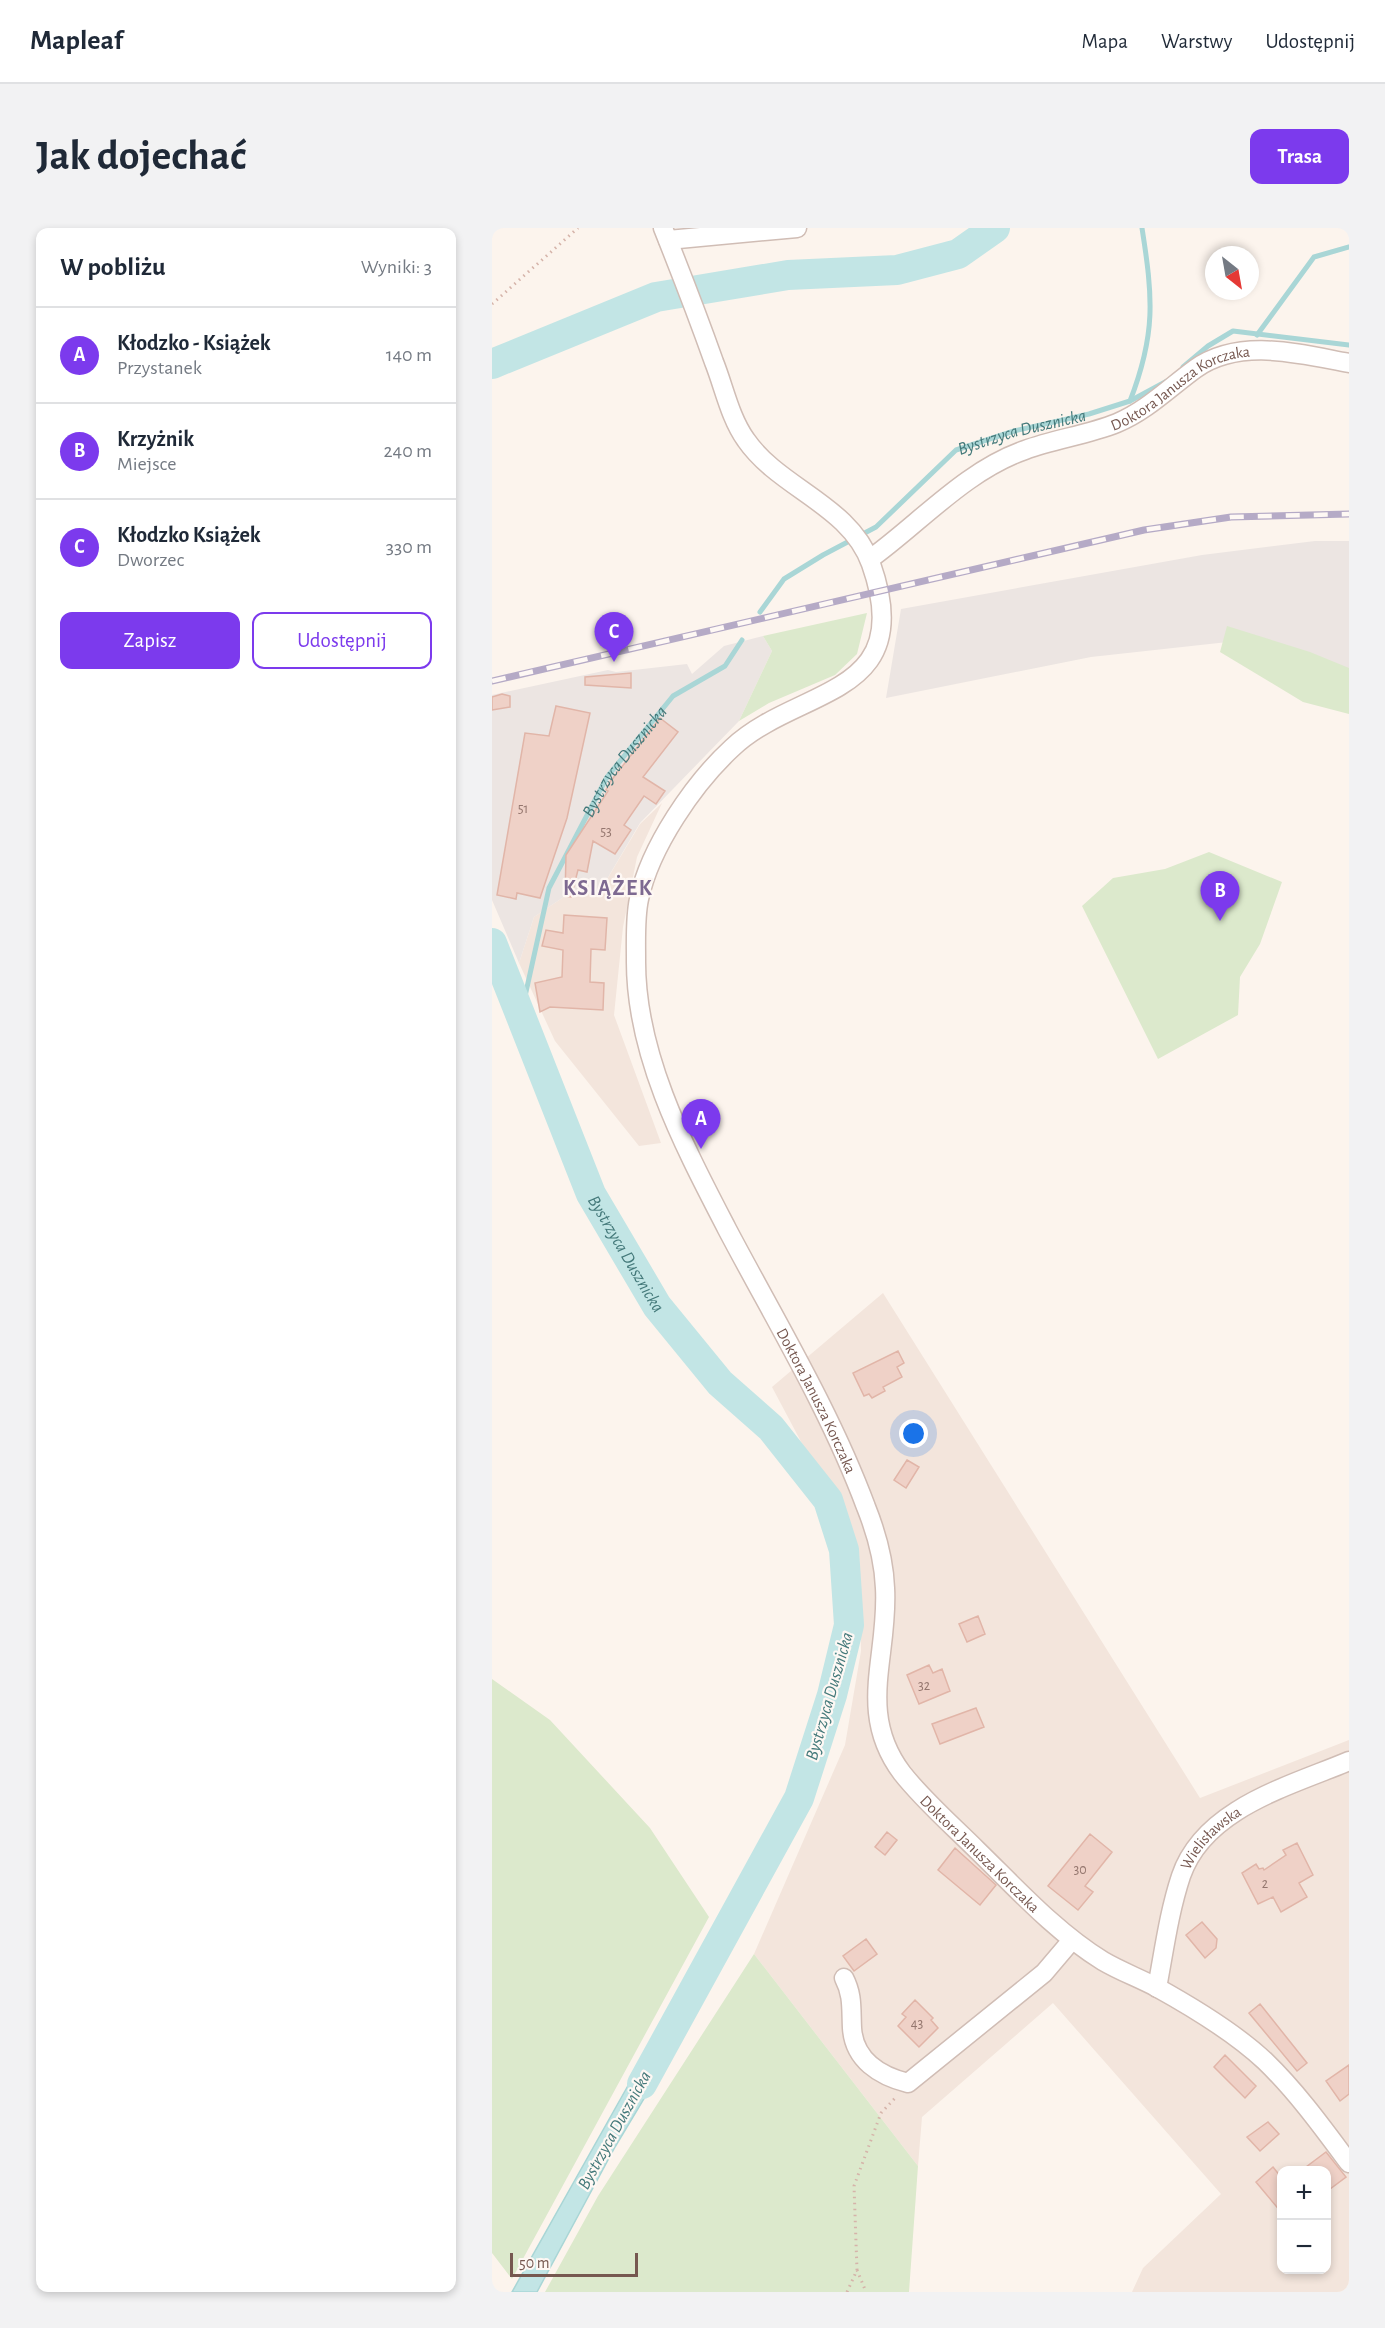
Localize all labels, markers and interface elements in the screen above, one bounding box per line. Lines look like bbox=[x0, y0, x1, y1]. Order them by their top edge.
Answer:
text: Mapleaf bbox=[30, 27, 123, 55]
text: Mapa bbox=[1082, 31, 1128, 52]
text: Warstwy bbox=[1161, 31, 1232, 52]
text: Udostępnij bbox=[1265, 31, 1355, 52]
button: Trasa bbox=[1250, 129, 1349, 184]
text: Jak dojechać bbox=[36, 135, 246, 177]
north arrow bbox=[1205, 246, 1259, 300]
text: W pobliżu bbox=[60, 254, 166, 280]
text: Wyniki: 3 bbox=[361, 257, 432, 277]
text: Kłodzko - Książek bbox=[117, 332, 271, 354]
street label: Doktora Janusza Korczaka bbox=[1109, 344, 1251, 434]
text: A bbox=[74, 345, 86, 365]
text: 140 m bbox=[386, 345, 432, 365]
text: Przystanek bbox=[117, 358, 202, 378]
water label: Bystrzyca Dusznicka bbox=[956, 407, 1088, 459]
text: Krzyżnik bbox=[117, 428, 194, 450]
text: B bbox=[74, 441, 85, 461]
text: 240 m bbox=[383, 441, 432, 461]
text: Miejsce bbox=[117, 454, 176, 474]
text: Kłodzko Książek bbox=[117, 524, 261, 546]
text: C bbox=[74, 537, 85, 557]
text: 330 m bbox=[386, 537, 432, 557]
text: Dworzec bbox=[117, 550, 184, 570]
button: Zapisz bbox=[60, 612, 240, 669]
button: Udostępnij bbox=[252, 612, 432, 669]
pin: C bbox=[594, 612, 634, 662]
water label: Bystrzyca Dusznicka bbox=[580, 703, 671, 820]
house number: 51 bbox=[518, 802, 528, 816]
house number: 53 bbox=[600, 825, 612, 839]
pin: B bbox=[1200, 872, 1240, 921]
district label: KSIĄŻEK bbox=[563, 874, 653, 899]
pin: A bbox=[682, 1100, 720, 1149]
water label: Bystrzyca Dusznicka bbox=[584, 1193, 667, 1317]
street label: Doktora Janusza Korczaka bbox=[773, 1326, 859, 1476]
your location bbox=[899, 1419, 928, 1448]
water label: Bystrzyca Dusznicka bbox=[803, 1630, 857, 1762]
house number: 32 bbox=[918, 1679, 930, 1693]
street label: Doktora Janusza Korczaka bbox=[917, 1792, 1042, 1916]
street label: Wielisławska bbox=[1178, 1804, 1244, 1872]
house number: 30 bbox=[1073, 1863, 1087, 1877]
house number: 2 bbox=[1262, 1877, 1268, 1891]
house number: 43 bbox=[911, 2017, 923, 2031]
water label: Bystrzyca Dusznicka bbox=[575, 2068, 655, 2193]
map controls bbox=[1277, 2166, 1331, 2274]
button: + bbox=[1277, 2166, 1331, 2220]
button: − bbox=[1277, 2220, 1331, 2274]
scale bar bbox=[510, 2250, 638, 2278]
text: 50 m bbox=[519, 2255, 550, 2271]

